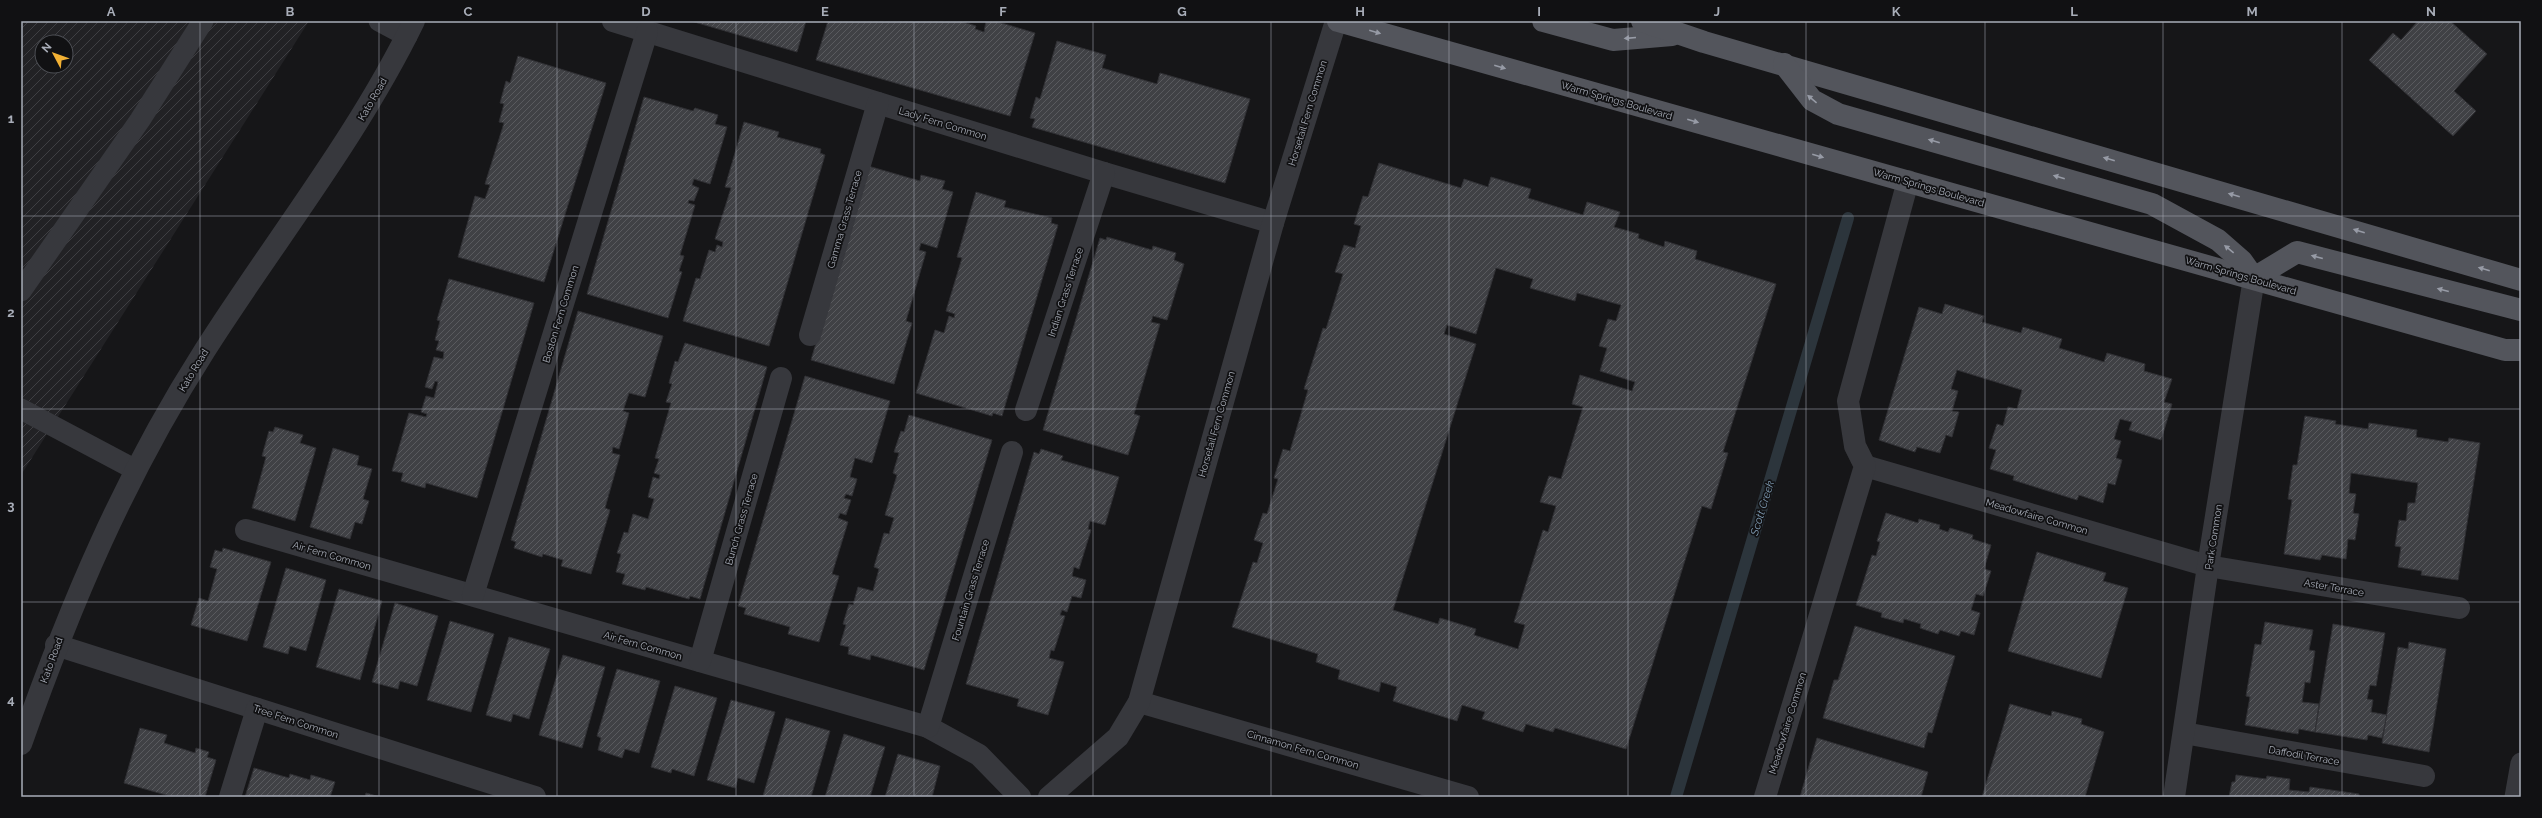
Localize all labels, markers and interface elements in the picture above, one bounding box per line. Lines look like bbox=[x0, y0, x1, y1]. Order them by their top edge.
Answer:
text: A bbox=[107, 4, 116, 19]
text: B bbox=[286, 4, 295, 19]
text: C bbox=[464, 4, 473, 19]
text: D bbox=[641, 4, 651, 19]
text: E bbox=[821, 4, 829, 19]
text: F bbox=[999, 4, 1007, 19]
text: G bbox=[1177, 4, 1187, 19]
text: H bbox=[1355, 4, 1365, 19]
text: I bbox=[1537, 4, 1541, 19]
text: J bbox=[1714, 4, 1720, 19]
text: K bbox=[1892, 4, 1901, 19]
text: L bbox=[2070, 4, 2078, 19]
text: M bbox=[2246, 4, 2258, 19]
text: N bbox=[2426, 4, 2436, 19]
one-way arrow bbox=[1369, 29, 1381, 35]
north arrow bbox=[34, 34, 74, 74]
one-way arrow bbox=[1624, 35, 1636, 42]
text: N bbox=[39, 40, 54, 55]
street label: Horsetail Fern Common bbox=[1286, 59, 1329, 167]
one-way arrow bbox=[1495, 64, 1507, 70]
street label: Kato Road bbox=[356, 76, 389, 123]
street label: Warm Springs Boulevard bbox=[1560, 79, 1674, 122]
one-way arrow bbox=[1807, 94, 1818, 103]
street label: Lady Fern Common bbox=[897, 105, 988, 142]
text: 1 bbox=[8, 111, 15, 126]
one-way arrow bbox=[1687, 118, 1699, 124]
one-way arrow bbox=[1928, 138, 1940, 144]
one-way arrow bbox=[1812, 153, 1824, 159]
one-way arrow bbox=[2103, 156, 2115, 162]
street label: Warm Springs Boulevard bbox=[1872, 166, 1986, 209]
street label: Gamma Grass Terrace bbox=[825, 169, 864, 269]
one-way arrow bbox=[2053, 174, 2065, 180]
one-way arrow bbox=[2228, 192, 2240, 198]
one-way arrow bbox=[2353, 228, 2365, 234]
one-way arrow bbox=[2223, 245, 2234, 254]
street label: Indian Grass Terrace bbox=[1046, 246, 1085, 338]
street label: Warm Springs Boulevard bbox=[2184, 254, 2298, 297]
one-way arrow bbox=[2311, 254, 2323, 260]
street label: Boston Fern Common bbox=[540, 264, 581, 364]
one-way arrow bbox=[2477, 265, 2490, 271]
one-way arrow bbox=[2436, 286, 2449, 292]
text: 2 bbox=[7, 305, 15, 320]
street label: Kato Road bbox=[176, 347, 210, 393]
street label: Horsetail Fern Common bbox=[1196, 370, 1237, 478]
street label: Bunch Grass Terrace bbox=[723, 472, 760, 566]
water label: Scott Creek bbox=[1748, 479, 1777, 538]
street label: Meadowfaire Common bbox=[1985, 497, 2089, 536]
text: 3 bbox=[7, 498, 15, 513]
street label: Park Common bbox=[2203, 503, 2224, 571]
street label: Fountain Grass Terrace bbox=[950, 538, 991, 642]
street label: Air Fern Common bbox=[291, 539, 373, 572]
street label: Aster Terrace bbox=[2303, 577, 2365, 598]
street label: Air Fern Common bbox=[602, 629, 684, 662]
street label: Kato Road bbox=[38, 636, 65, 684]
street label: Meadowfaire Common bbox=[1767, 671, 1808, 775]
text: 4 bbox=[7, 692, 15, 707]
street label: Tree Fern Common bbox=[252, 702, 340, 741]
street label: Cinnamon Fern Common bbox=[1246, 728, 1360, 771]
street label: Daffodil Terrace bbox=[2268, 744, 2340, 767]

